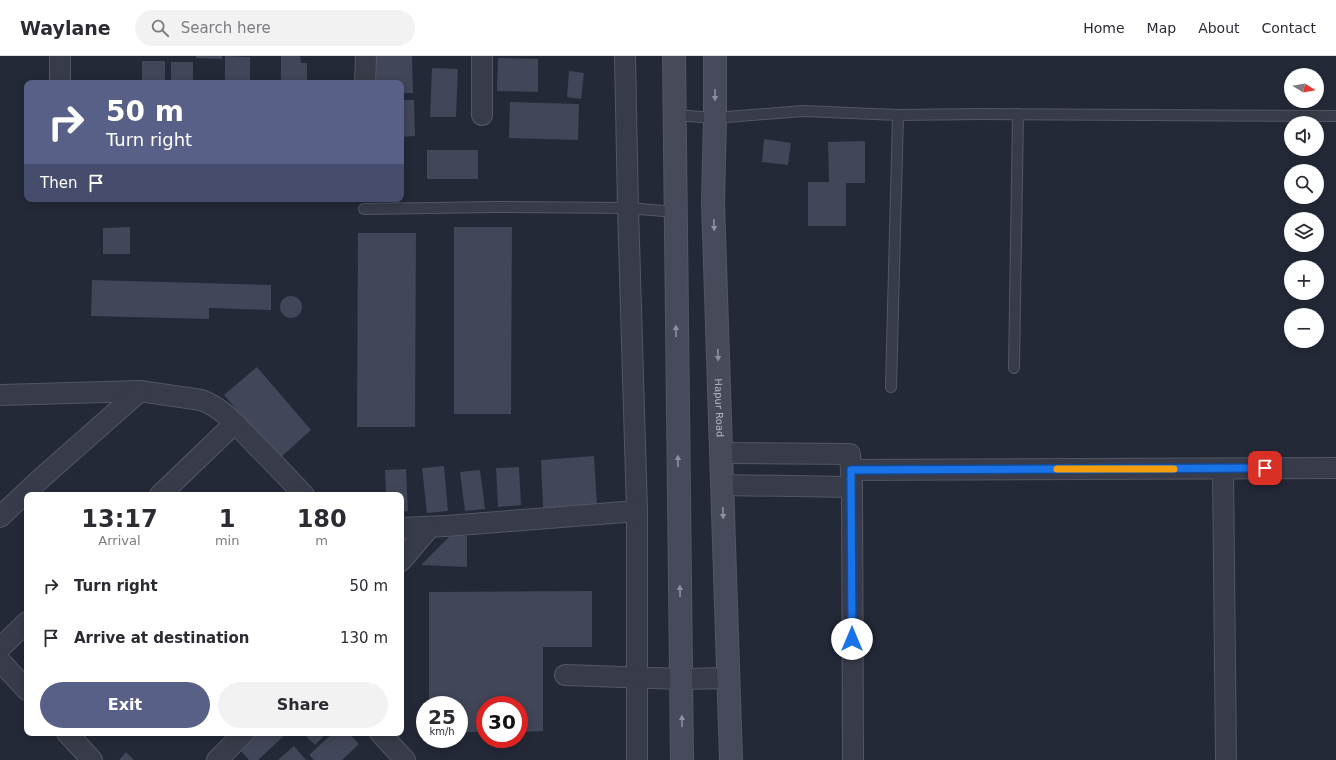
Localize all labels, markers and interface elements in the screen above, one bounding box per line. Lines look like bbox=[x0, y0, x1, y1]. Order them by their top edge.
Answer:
search box bbox=[135, 10, 415, 46]
text: Waylane bbox=[20, 17, 111, 39]
icon: search bbox=[149, 17, 171, 39]
text: Search here bbox=[181, 19, 271, 37]
text: Home bbox=[1083, 20, 1125, 36]
text: Map bbox=[1147, 20, 1176, 36]
text: About bbox=[1198, 20, 1240, 36]
text: Contact bbox=[1262, 20, 1316, 36]
north arrow bbox=[1284, 68, 1324, 108]
map controls bbox=[1284, 68, 1324, 348]
one-way arrow bbox=[712, 89, 718, 102]
text: 50 m bbox=[106, 95, 184, 128]
icon: right bbox=[40, 96, 92, 148]
button: sound bbox=[1284, 116, 1324, 156]
text: Turn right bbox=[106, 129, 192, 150]
button: search bbox=[1284, 164, 1324, 204]
icon: arrive bbox=[85, 172, 107, 194]
text: Then bbox=[40, 174, 77, 192]
button: layers bbox=[1284, 212, 1324, 252]
one-way arrow bbox=[710, 219, 717, 231]
button: + bbox=[1284, 260, 1324, 300]
button: − bbox=[1284, 308, 1324, 348]
one-way arrow bbox=[673, 325, 680, 337]
one-way arrow bbox=[715, 349, 721, 362]
street label: Hapur Road bbox=[713, 378, 726, 437]
pin bbox=[1248, 451, 1282, 485]
one-way arrow bbox=[675, 454, 681, 467]
icon: arrive bbox=[1254, 457, 1276, 479]
text: 13:17 bbox=[81, 505, 158, 533]
text: 1 bbox=[219, 505, 235, 533]
text: 180 bbox=[297, 505, 347, 533]
one-way arrow bbox=[720, 507, 726, 520]
text: Arrival bbox=[98, 533, 141, 548]
text: min bbox=[215, 533, 239, 548]
text: m bbox=[315, 533, 328, 548]
icon: right bbox=[40, 575, 62, 597]
text: Turn right bbox=[74, 577, 158, 595]
text: 50 m bbox=[350, 577, 388, 595]
one-way arrow bbox=[677, 584, 683, 597]
position arrow bbox=[831, 618, 873, 660]
icon: arrive bbox=[40, 627, 62, 649]
text: Arrive at destination bbox=[74, 629, 249, 647]
text: 130 m bbox=[340, 629, 388, 647]
button: Exit bbox=[40, 682, 210, 728]
button: Share bbox=[218, 682, 388, 728]
speed limit sign: 30 bbox=[476, 696, 528, 748]
text: 25 bbox=[428, 705, 456, 729]
one-way arrow bbox=[679, 714, 685, 727]
text: km/h bbox=[429, 726, 455, 737]

